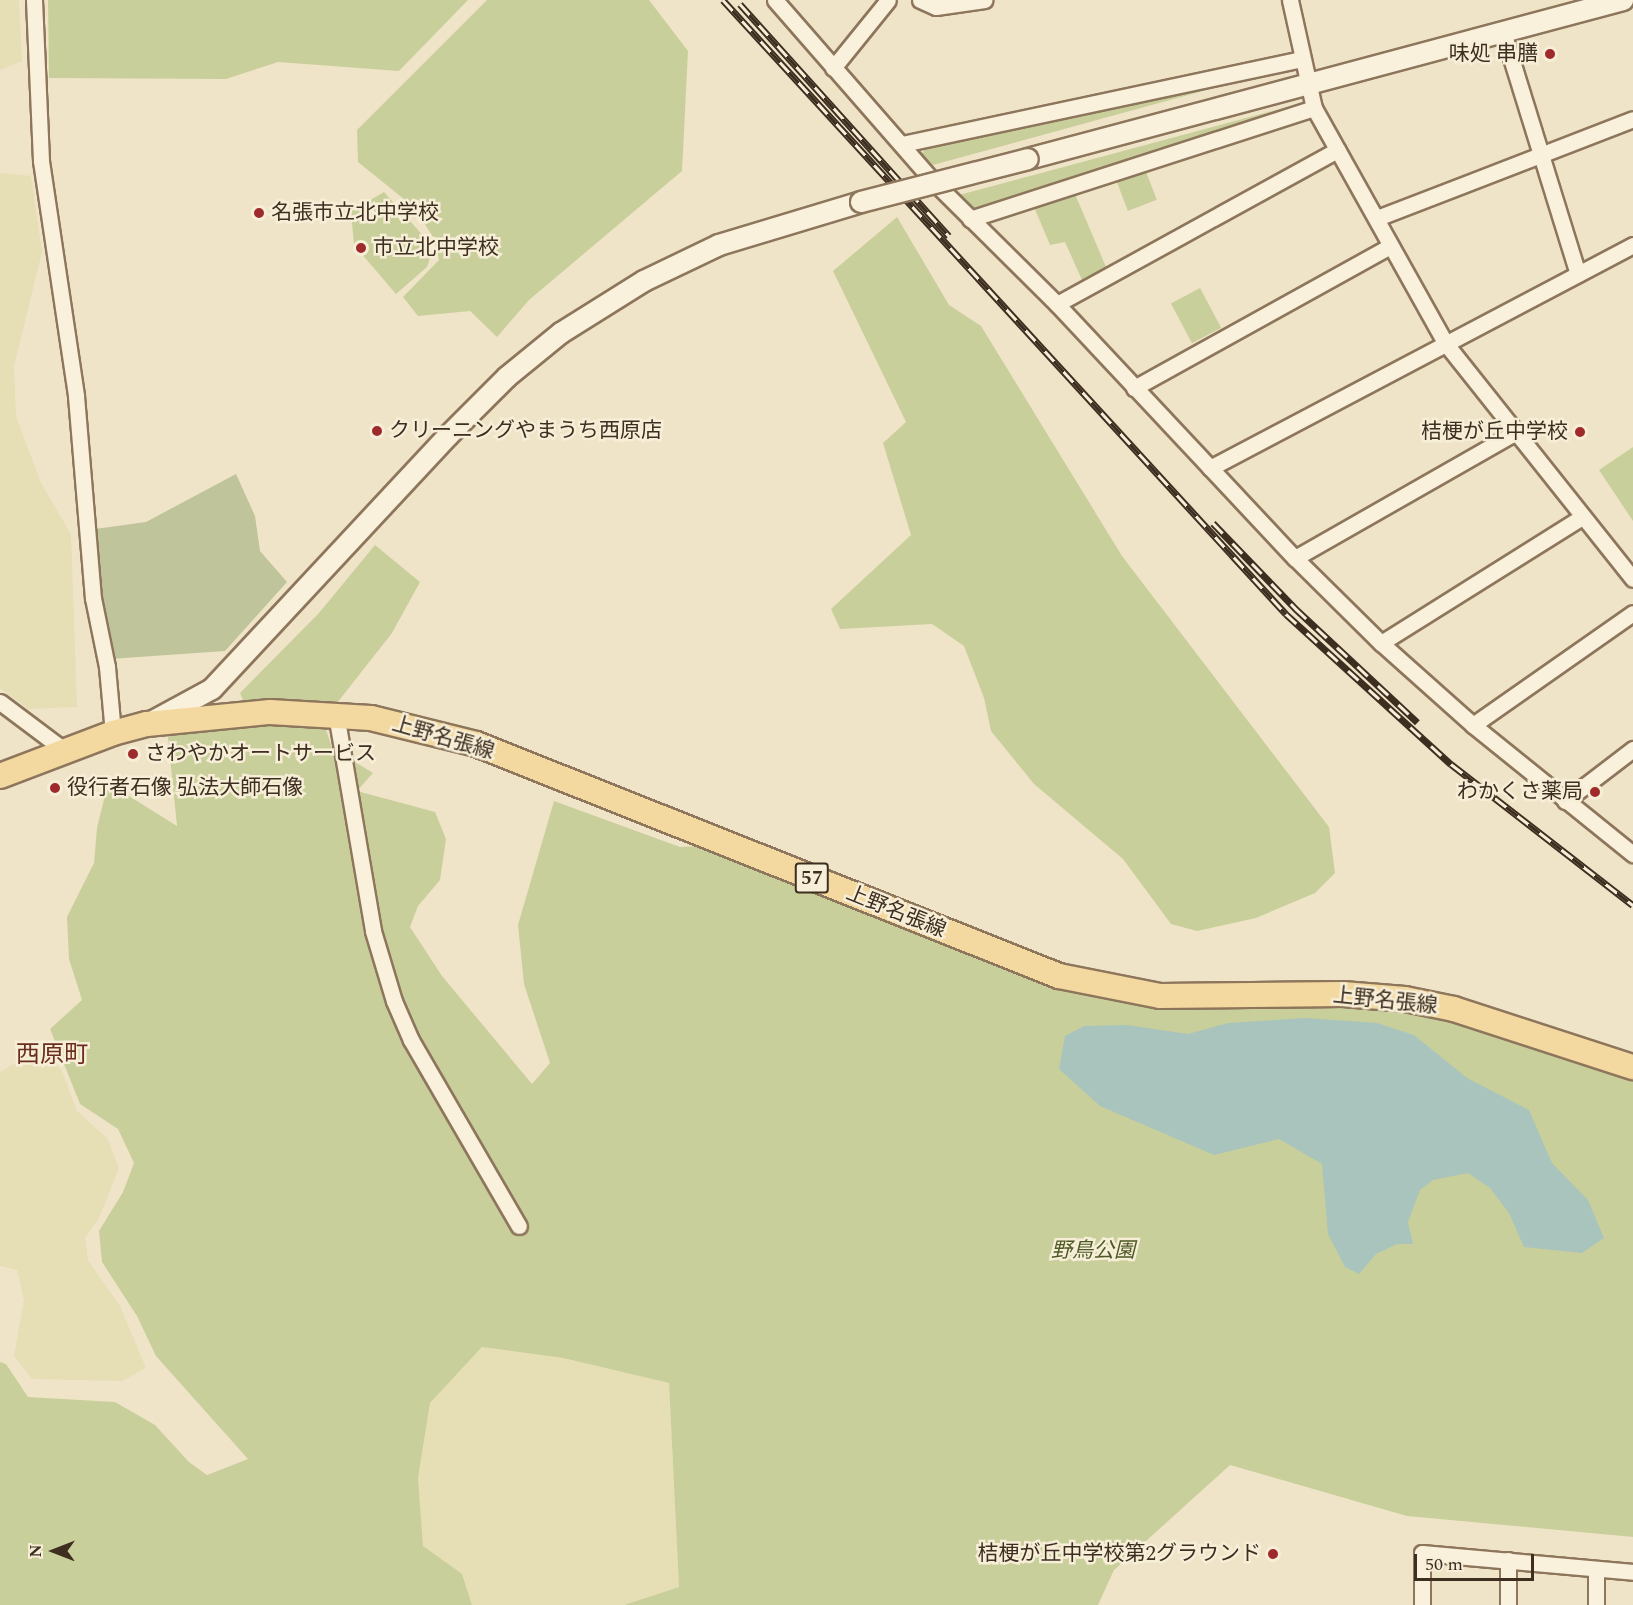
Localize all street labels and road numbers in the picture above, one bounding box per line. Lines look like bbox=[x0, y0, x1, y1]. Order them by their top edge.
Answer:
street label: 上野名張線 bbox=[389, 711, 497, 765]
road number: 57 bbox=[794, 861, 830, 895]
street label: 上野名張線 bbox=[843, 881, 949, 943]
street label: 上野名張線 bbox=[1331, 983, 1439, 1019]

